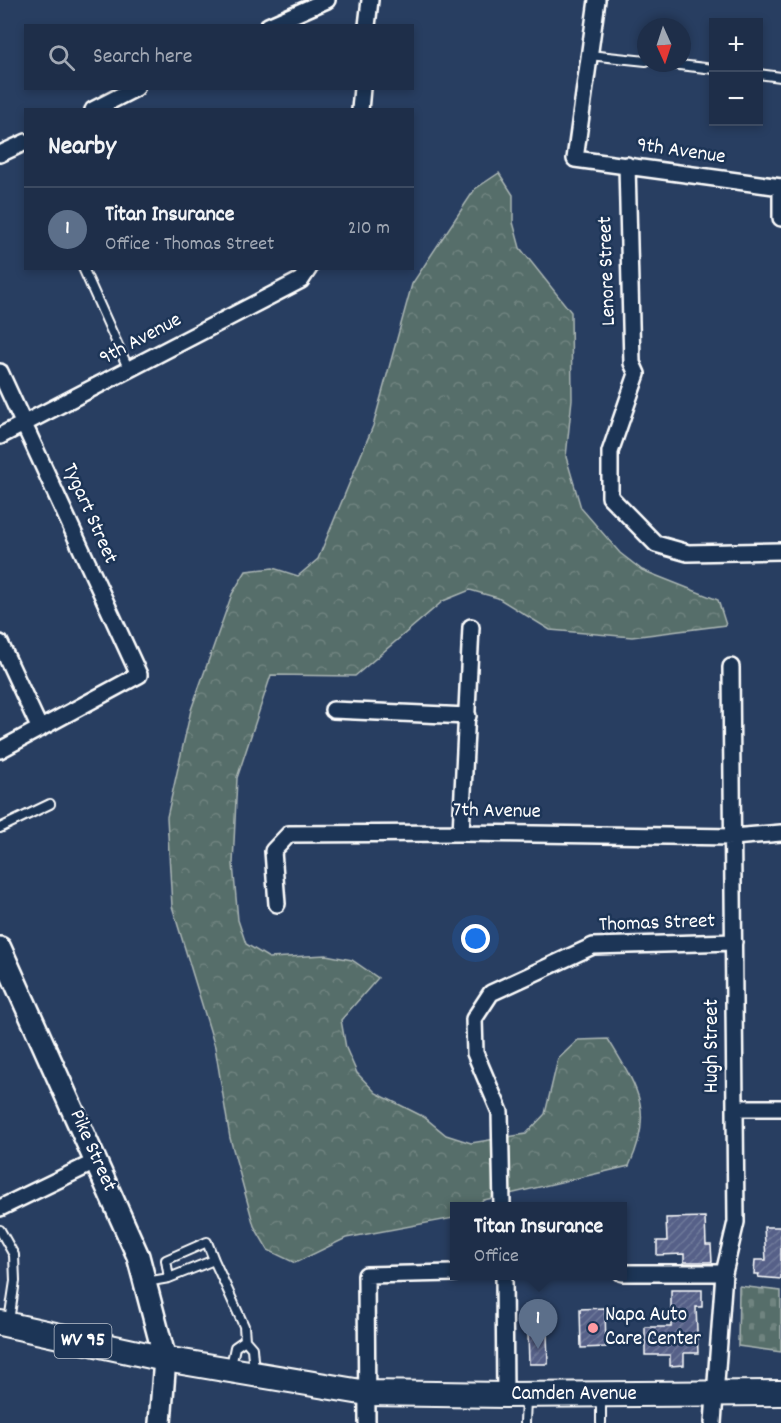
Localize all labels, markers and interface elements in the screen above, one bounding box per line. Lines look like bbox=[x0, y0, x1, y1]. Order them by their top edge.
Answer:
north arrow bbox=[637, 18, 691, 72]
map controls bbox=[709, 18, 763, 126]
button: + bbox=[709, 18, 763, 72]
search box bbox=[24, 24, 414, 90]
icon: search bbox=[45, 41, 78, 74]
text: Search here bbox=[93, 42, 192, 73]
button: − bbox=[709, 72, 763, 126]
text: Nearby bbox=[48, 129, 116, 166]
street label: 9th Avenue bbox=[635, 131, 727, 173]
text: Titan Insurance bbox=[105, 200, 234, 231]
text: 1 bbox=[65, 215, 70, 243]
text: 210 m bbox=[348, 215, 390, 243]
street label: Lenore Street bbox=[591, 215, 625, 326]
text: Office · Thomas Street bbox=[105, 231, 274, 259]
street label: 9th Avenue bbox=[95, 306, 187, 374]
street label: Tygart Street bbox=[53, 459, 125, 569]
street label: 7th Avenue bbox=[453, 796, 541, 828]
street label: Thomas Street bbox=[598, 907, 716, 941]
your location bbox=[461, 924, 490, 953]
street label: Hugh Street bbox=[698, 999, 728, 1093]
street label: Pike Street bbox=[61, 1105, 124, 1197]
popup bbox=[450, 1202, 627, 1280]
text: Titan Insurance bbox=[474, 1212, 603, 1243]
text: Office bbox=[474, 1243, 519, 1271]
pin: 1 bbox=[518, 1300, 558, 1349]
place label: Napa Auto Care Center bbox=[605, 1301, 701, 1355]
marker: Napa Auto Care Center bbox=[586, 1321, 600, 1335]
road number: WV 95 bbox=[54, 1324, 112, 1358]
street label: Camden Avenue bbox=[511, 1380, 637, 1410]

